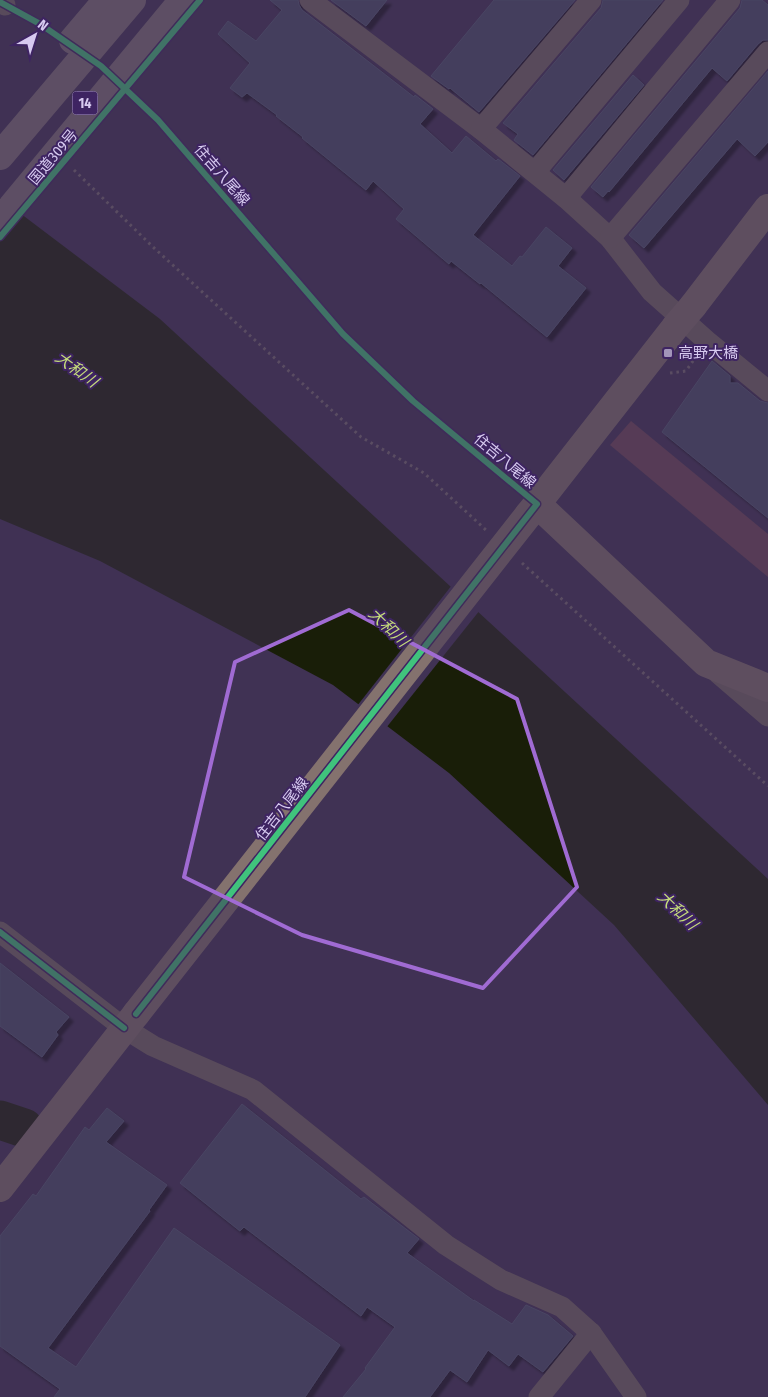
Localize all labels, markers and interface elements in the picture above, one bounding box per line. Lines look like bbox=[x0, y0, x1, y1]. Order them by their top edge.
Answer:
north arrow bbox=[10, 10, 60, 60]
text: N bbox=[34, 16, 51, 35]
road number: 14 bbox=[72, 92, 98, 115]
street label: 国道309号 bbox=[25, 126, 81, 188]
street label: 住吉八尾線 bbox=[191, 141, 253, 209]
place label: 高野大橋 bbox=[678, 344, 738, 362]
marker: 高野大橋 bbox=[662, 347, 674, 359]
water label: 大和川 bbox=[52, 348, 103, 392]
street label: 住吉八尾線 bbox=[470, 430, 540, 492]
water label: 大和川 bbox=[365, 604, 414, 652]
street label: 住吉八尾線 bbox=[252, 774, 312, 844]
water label: 大和川 bbox=[654, 887, 703, 935]

